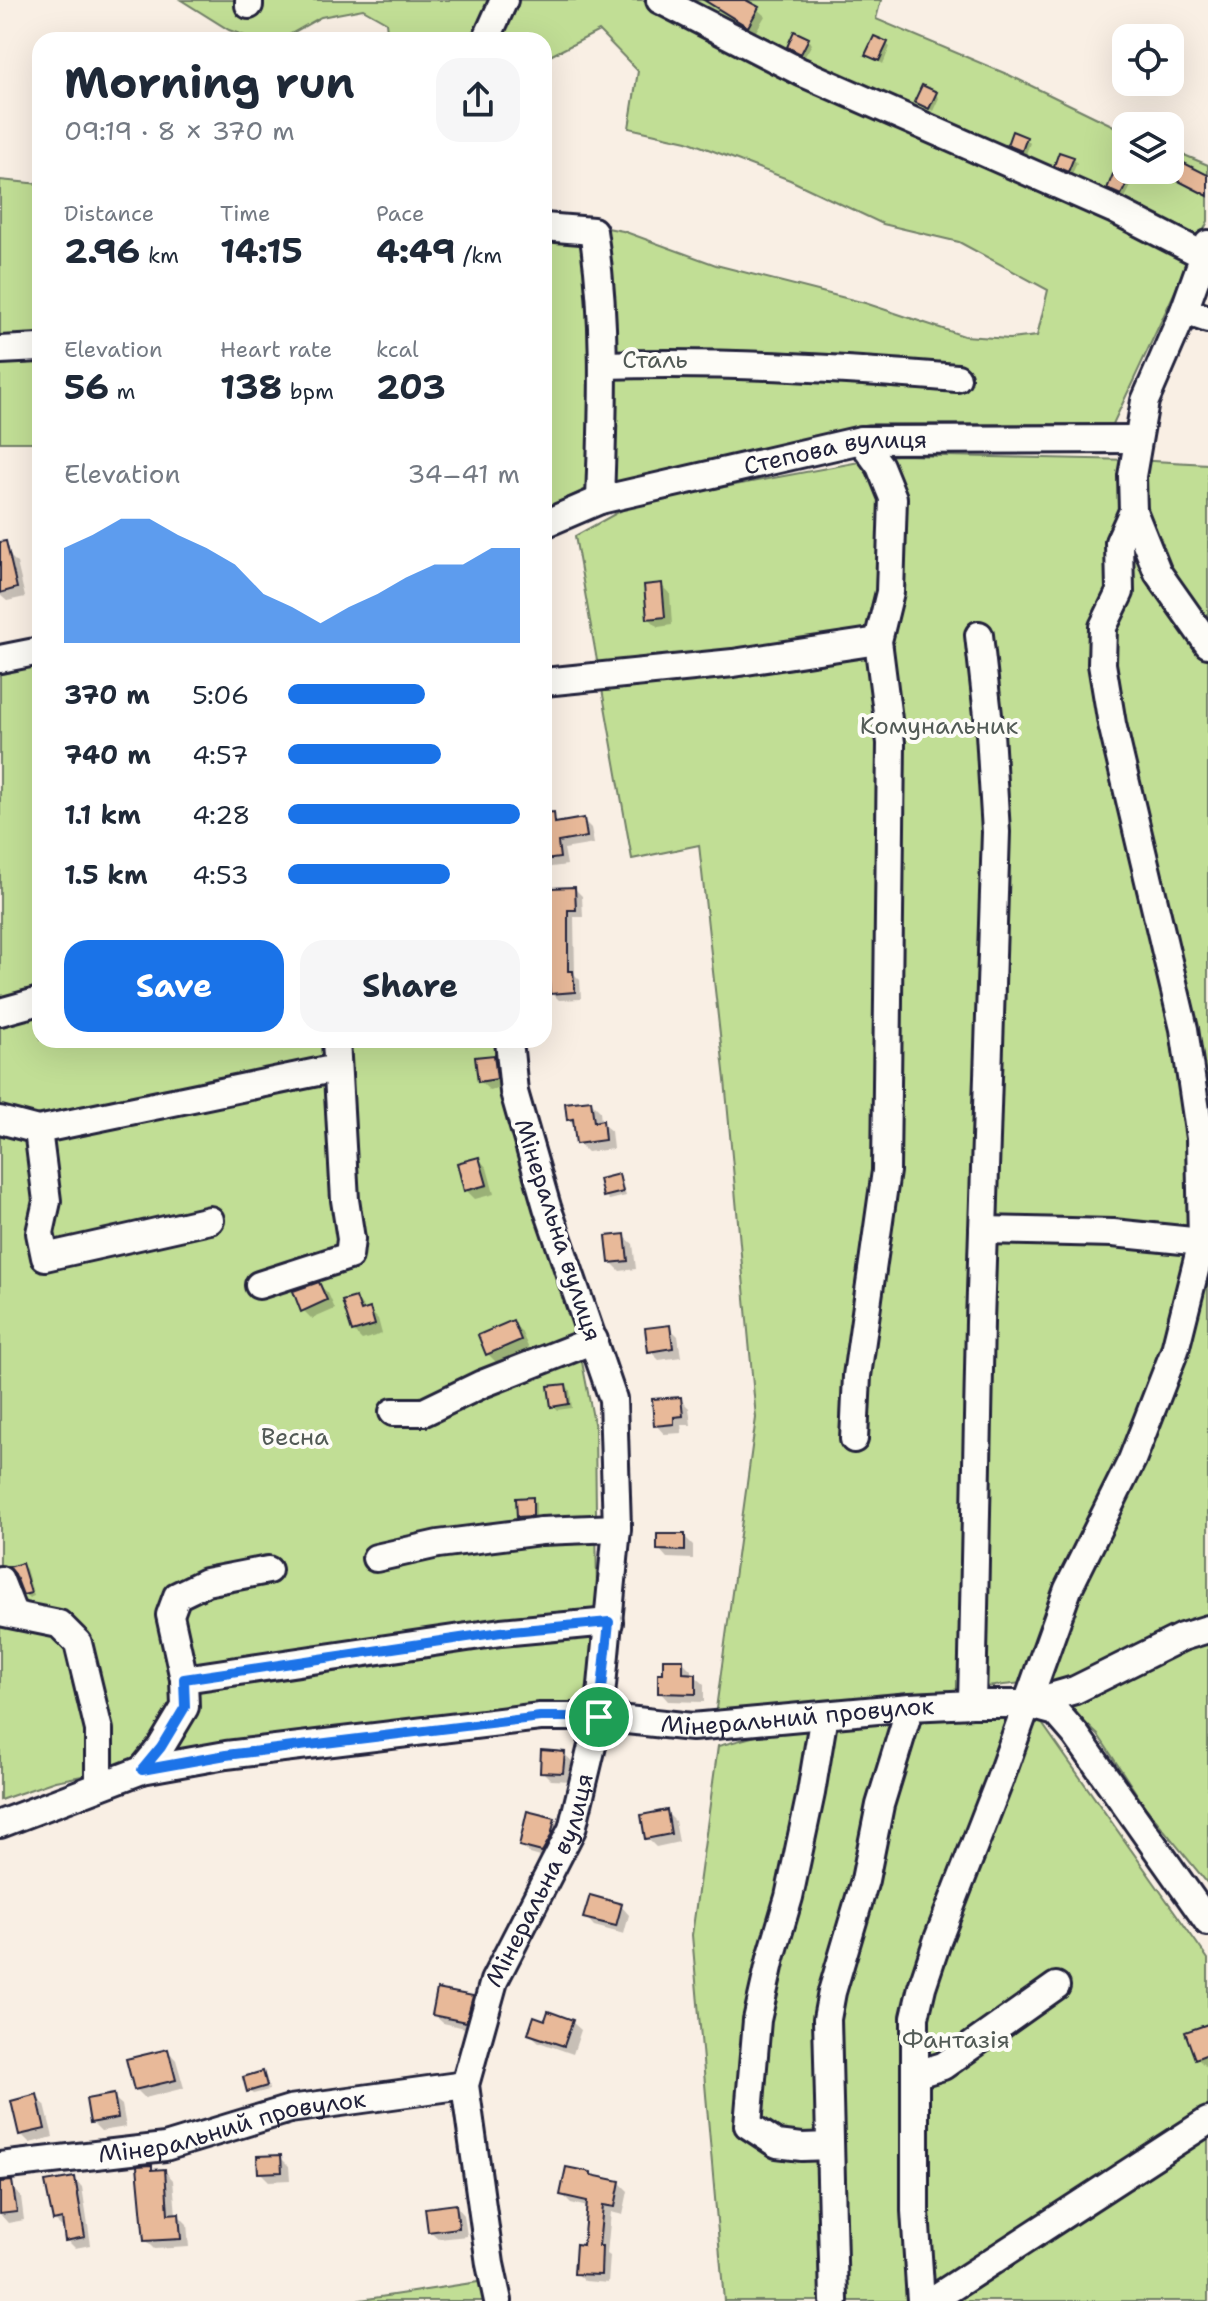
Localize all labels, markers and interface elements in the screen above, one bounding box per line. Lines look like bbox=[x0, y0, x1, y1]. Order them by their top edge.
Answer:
map controls bbox=[1112, 24, 1184, 184]
button: locate bbox=[1112, 24, 1184, 96]
text: Morning run bbox=[64, 53, 355, 112]
button: share bbox=[436, 58, 520, 142]
button: layers bbox=[1112, 112, 1184, 184]
text: 09:19 · 8 × 370 m bbox=[64, 113, 295, 148]
text: Distance bbox=[64, 199, 154, 228]
text: Time bbox=[220, 199, 270, 228]
text: Pace bbox=[376, 199, 424, 228]
text: 2.96 bbox=[64, 228, 140, 274]
text: 14:15 bbox=[220, 228, 303, 274]
text: 4:49 bbox=[376, 228, 456, 274]
text: km bbox=[140, 241, 179, 270]
text: /km bbox=[456, 241, 502, 270]
text: Elevation bbox=[64, 335, 162, 364]
text: Heart rate bbox=[220, 335, 332, 364]
text: kcal bbox=[376, 335, 419, 364]
park label: Сталь bbox=[622, 344, 688, 376]
text: 56 bbox=[64, 364, 109, 410]
text: 138 bbox=[220, 364, 282, 410]
text: 203 bbox=[376, 364, 446, 410]
text: m bbox=[109, 377, 136, 406]
text: bpm bbox=[282, 377, 334, 406]
street label: Степова вулиця bbox=[741, 424, 927, 482]
text: Elevation bbox=[64, 456, 180, 491]
text: 34–41 m bbox=[407, 456, 520, 491]
text: 370 m bbox=[64, 677, 150, 712]
text: 5:06 bbox=[192, 677, 249, 712]
park label: Комунальник bbox=[860, 710, 1018, 742]
text: 740 m bbox=[64, 737, 151, 772]
text: 4:57 bbox=[192, 737, 249, 772]
text: 1.1 km bbox=[64, 797, 141, 832]
text: 4:28 bbox=[192, 797, 251, 832]
text: 1.5 km bbox=[64, 857, 148, 892]
text: 4:53 bbox=[192, 857, 249, 892]
button: Save bbox=[64, 940, 284, 1032]
button: Share bbox=[300, 940, 520, 1032]
street label: Мінеральна вулиця bbox=[507, 1115, 609, 1345]
park label: Весна bbox=[261, 1421, 329, 1453]
pin bbox=[565, 1683, 633, 1751]
street label: Мінеральний провулок bbox=[659, 1690, 935, 1743]
icon: arrive bbox=[577, 1695, 621, 1739]
street label: Мінеральна вулиця bbox=[478, 1770, 601, 1992]
park label: Фантазія bbox=[902, 2024, 1010, 2056]
street label: Мінеральний провулок bbox=[96, 2083, 368, 2171]

